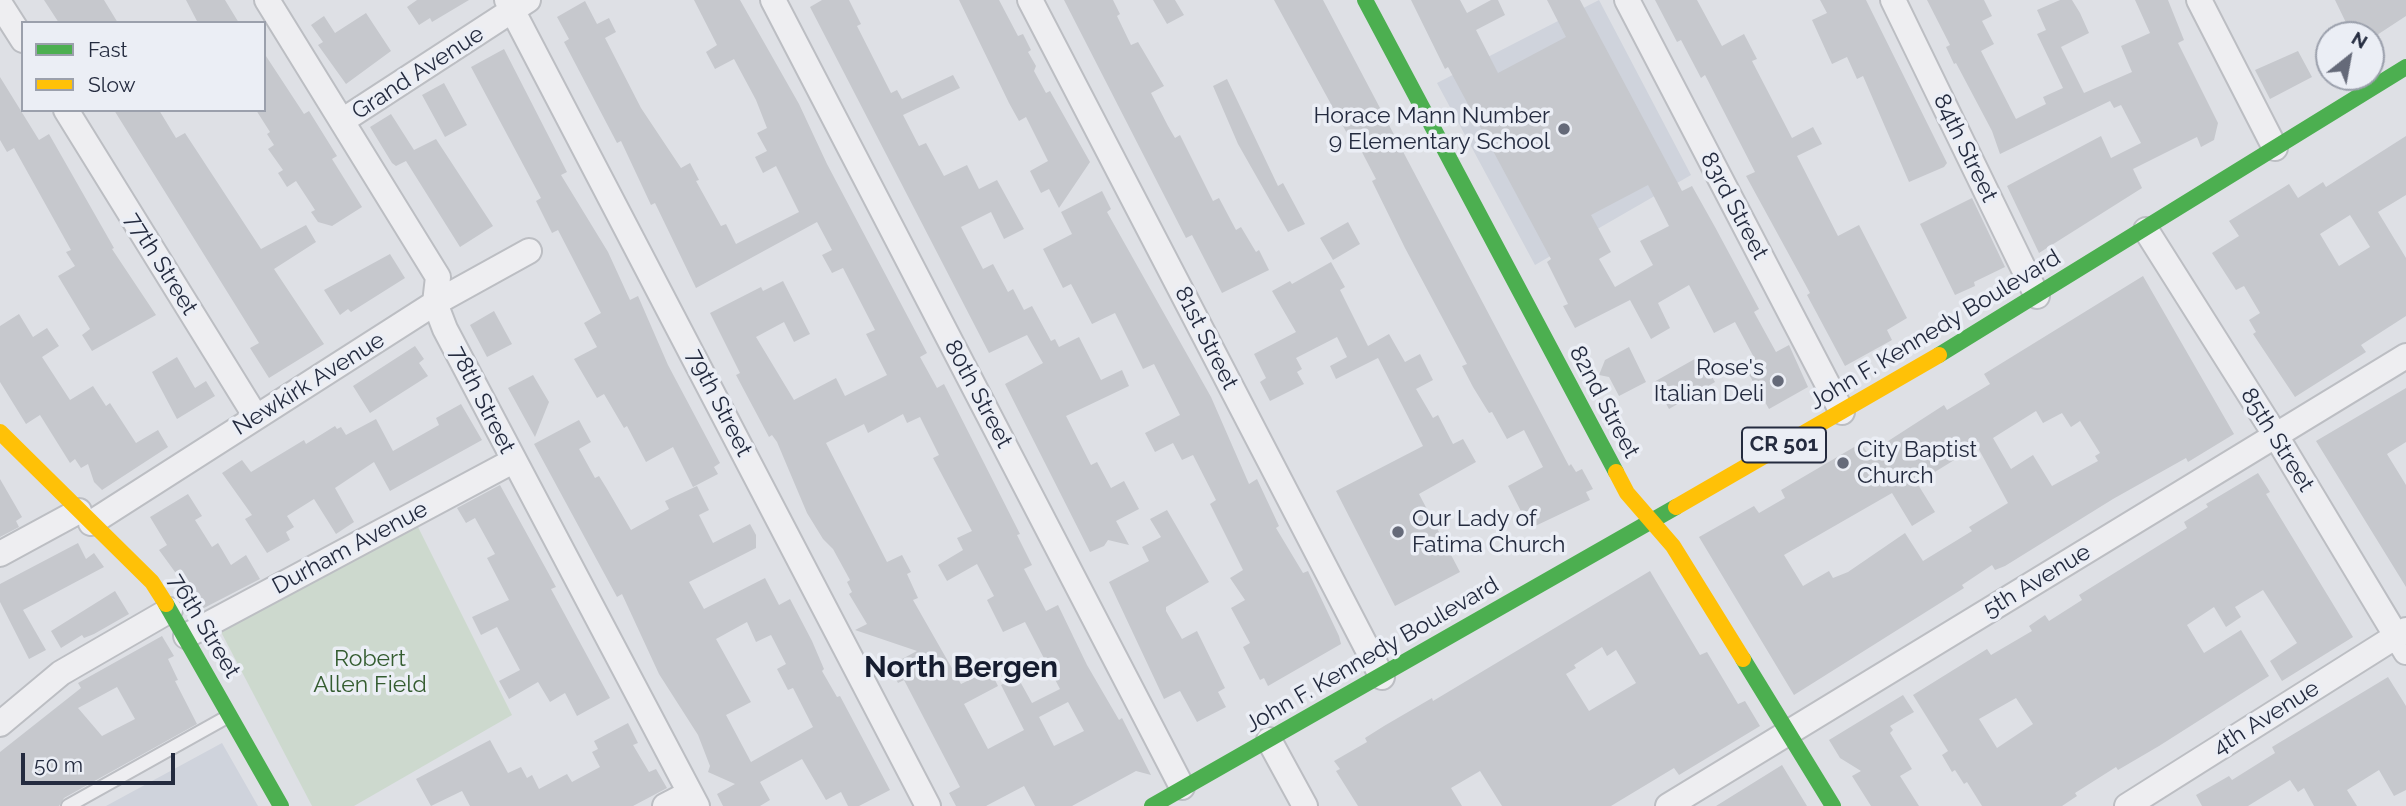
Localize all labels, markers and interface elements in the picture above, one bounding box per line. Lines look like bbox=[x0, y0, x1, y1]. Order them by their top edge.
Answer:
street label: Grand Avenue bbox=[347, 20, 489, 126]
legend bbox=[21, 21, 266, 112]
north arrow bbox=[2315, 21, 2385, 91]
text: N bbox=[2348, 27, 2372, 53]
text: Fast bbox=[88, 37, 128, 62]
text: Slow bbox=[88, 72, 136, 97]
street label: 84th Street bbox=[1927, 89, 2003, 207]
place label: Horace Mann Number 9 Elementary School bbox=[1314, 102, 1550, 156]
marker: Horace Mann Number 9 Elementary School bbox=[1556, 121, 1572, 137]
street label: 83rd Street bbox=[1694, 148, 1774, 264]
street label: 77th Street bbox=[119, 208, 203, 320]
street label: John F. Kennedy Boulevard bbox=[1804, 244, 2066, 416]
street label: 81st Street bbox=[1168, 282, 1244, 394]
street label: Newkirk Avenue bbox=[228, 326, 390, 442]
street label: 80th Street bbox=[938, 335, 1018, 453]
street label: 82nd Street bbox=[1563, 341, 1645, 463]
street label: 78th Street bbox=[443, 342, 521, 458]
street label: 79th Street bbox=[680, 345, 758, 461]
place label: Rose's Italian Deli bbox=[1654, 354, 1764, 408]
marker: Rose's Italian Deli bbox=[1770, 373, 1786, 389]
street label: 85th Street bbox=[2234, 383, 2320, 497]
road number: CR 501 bbox=[1742, 428, 1826, 462]
place label: City Baptist Church bbox=[1857, 436, 1977, 490]
marker: City Baptist Church bbox=[1835, 455, 1851, 471]
street label: Durham Avenue bbox=[268, 495, 432, 601]
place label: Our Lady of Fatima Church bbox=[1412, 505, 1565, 559]
marker: Our Lady of Fatima Church bbox=[1390, 524, 1406, 540]
street label: 5th Avenue bbox=[1978, 538, 2096, 624]
street label: 76th Street bbox=[162, 569, 246, 683]
street label: John F. Kennedy Boulevard bbox=[1240, 571, 1504, 739]
park label: Robert Allen Field bbox=[313, 645, 427, 699]
district label: North Bergen bbox=[864, 650, 1058, 686]
street label: 4th Avenue bbox=[2208, 674, 2324, 762]
scale bar bbox=[24, 740, 178, 784]
text: 50 m bbox=[34, 752, 83, 777]

